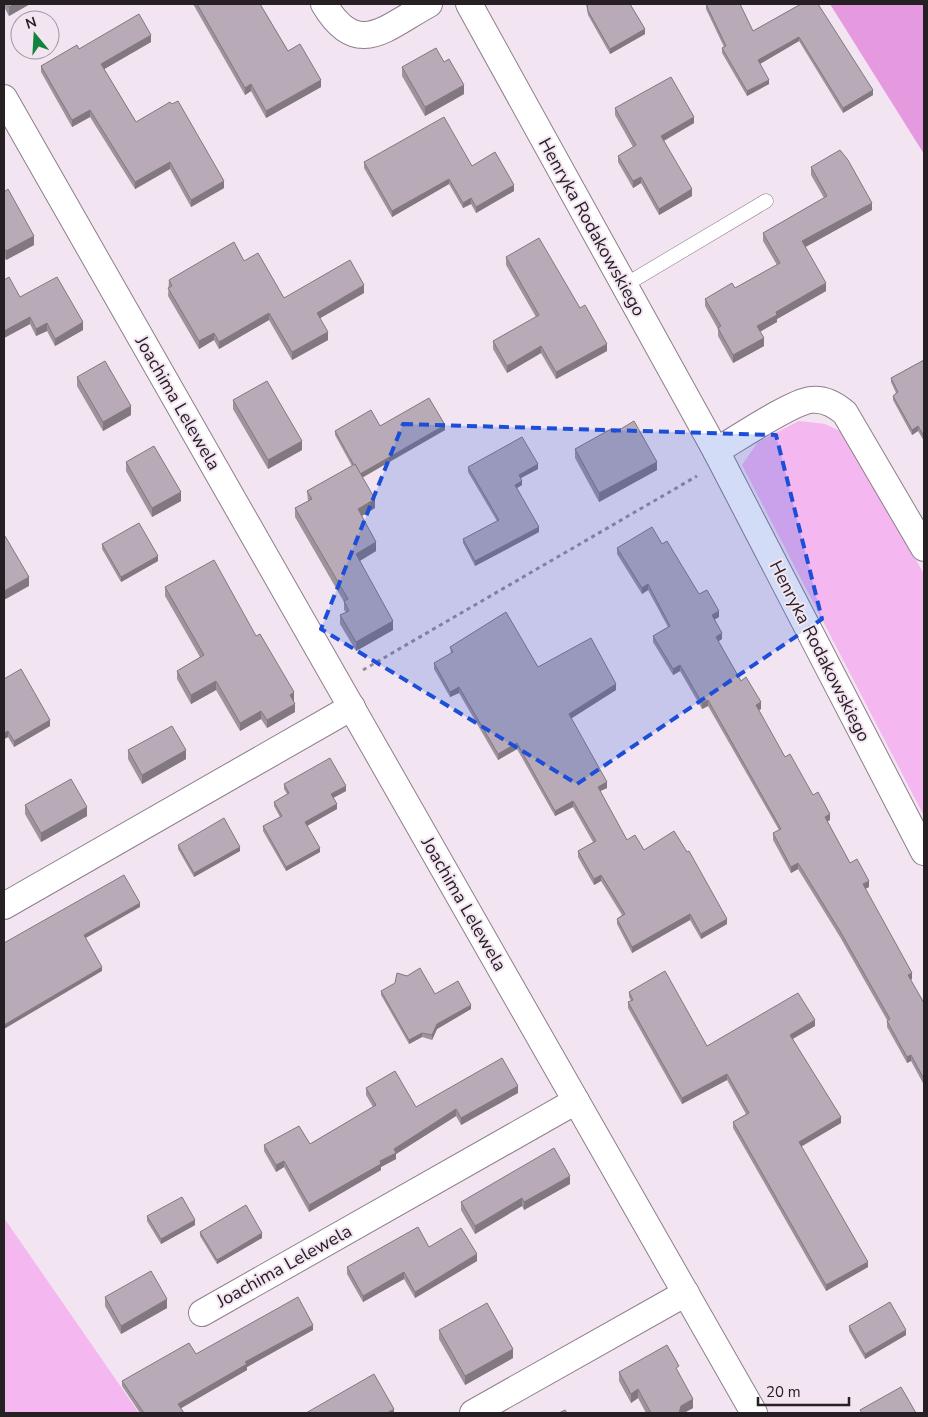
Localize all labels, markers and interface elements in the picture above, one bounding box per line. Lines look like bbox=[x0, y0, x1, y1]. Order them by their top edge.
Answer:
north arrow bbox=[10, 10, 60, 60]
text: N bbox=[23, 12, 39, 34]
street label: Henryka Rodakowskiego bbox=[533, 134, 651, 320]
street label: Joachima Lelewela bbox=[129, 331, 226, 474]
street label: Henryka Rodakowskiego bbox=[764, 556, 876, 746]
street label: Joachima Lelewela bbox=[415, 832, 512, 975]
street label: Joachima Lelewela bbox=[211, 1219, 356, 1314]
scale bar bbox=[758, 1374, 849, 1406]
text: 20 m bbox=[766, 1382, 801, 1402]

